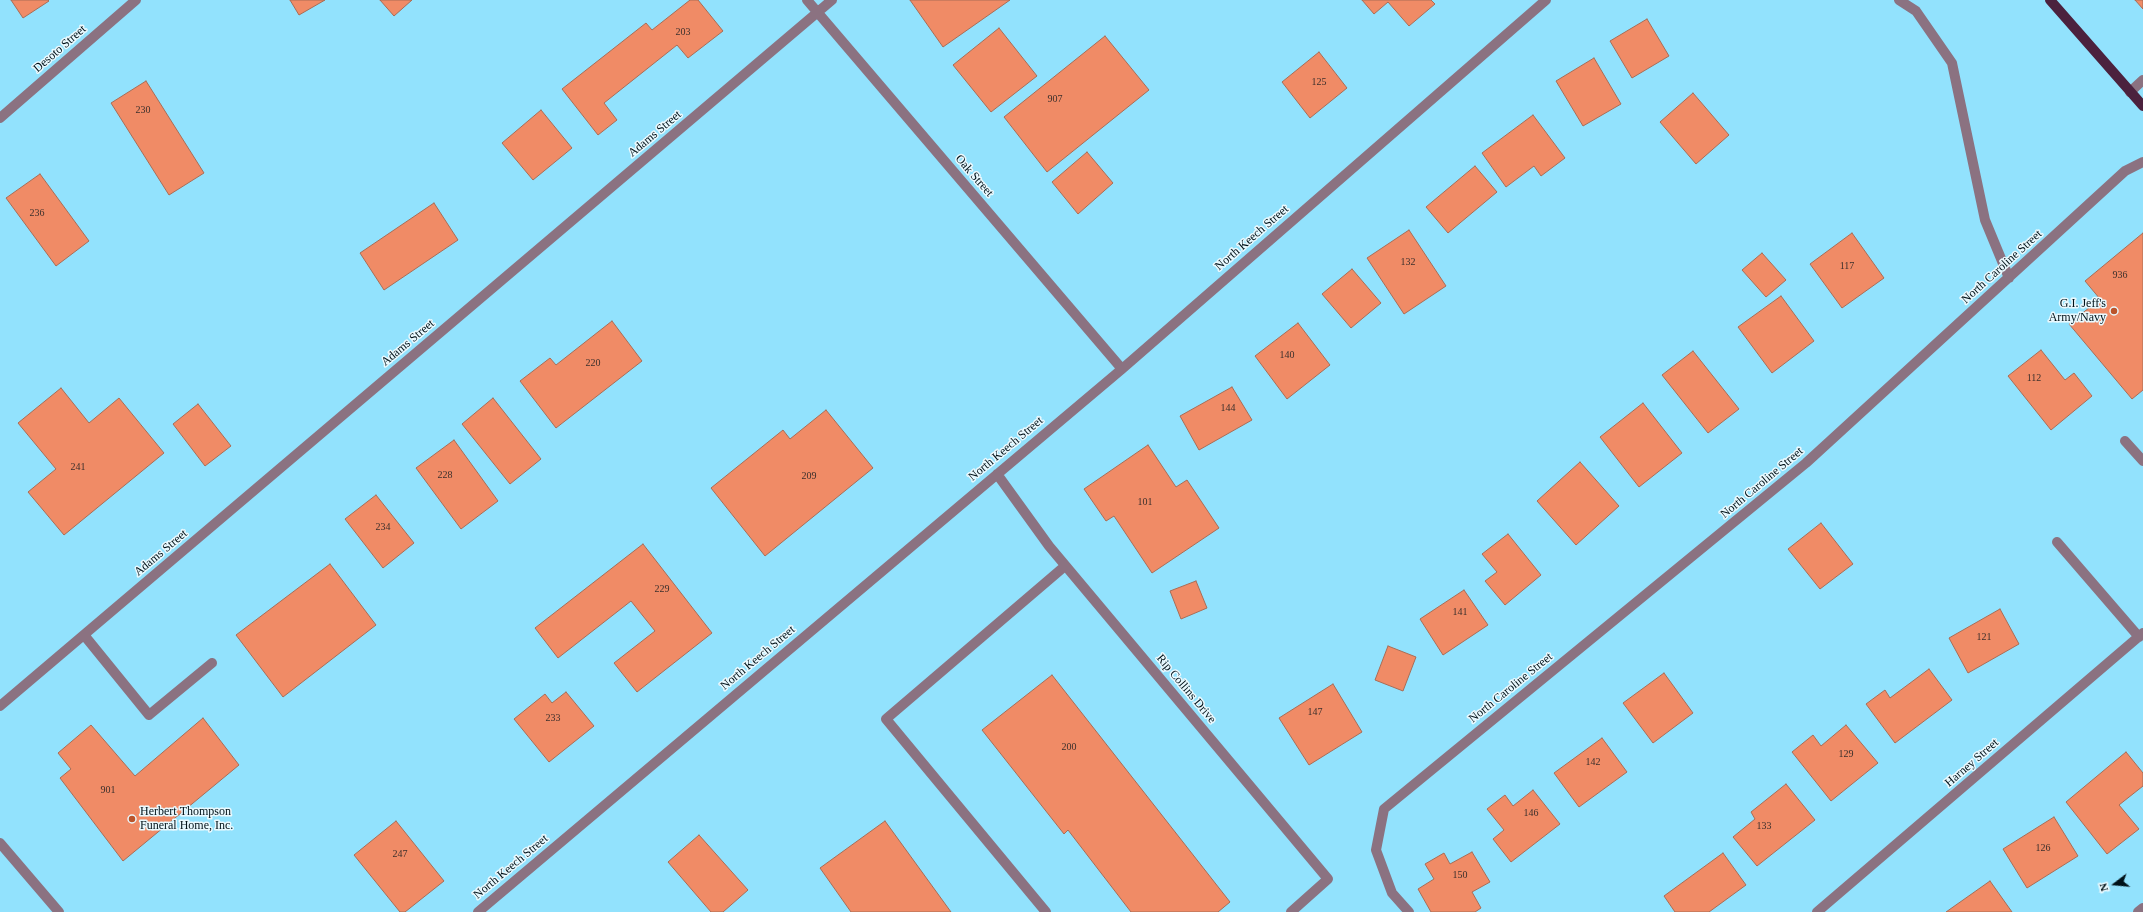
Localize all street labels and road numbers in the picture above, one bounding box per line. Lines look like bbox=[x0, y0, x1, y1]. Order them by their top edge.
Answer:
street label: Desoto Street bbox=[31, 22, 89, 76]
street label: Adams Street bbox=[625, 108, 685, 160]
street label: Oak Street bbox=[952, 152, 996, 200]
street label: North Keech Street bbox=[1212, 202, 1292, 274]
street label: North Caroline Street bbox=[1959, 227, 2045, 307]
street label: Adams Street bbox=[378, 317, 438, 369]
street label: North Keech Street bbox=[966, 414, 1046, 484]
street label: North Caroline Street bbox=[1718, 444, 1806, 522]
street label: Adams Street bbox=[131, 527, 191, 579]
street label: North Keech Street bbox=[718, 623, 798, 693]
street label: North Caroline Street bbox=[1466, 650, 1556, 726]
street label: Rip Collins Drive bbox=[1153, 652, 1219, 726]
street label: Harney Street bbox=[1942, 736, 2002, 790]
street label: North Keech Street bbox=[471, 832, 551, 902]

